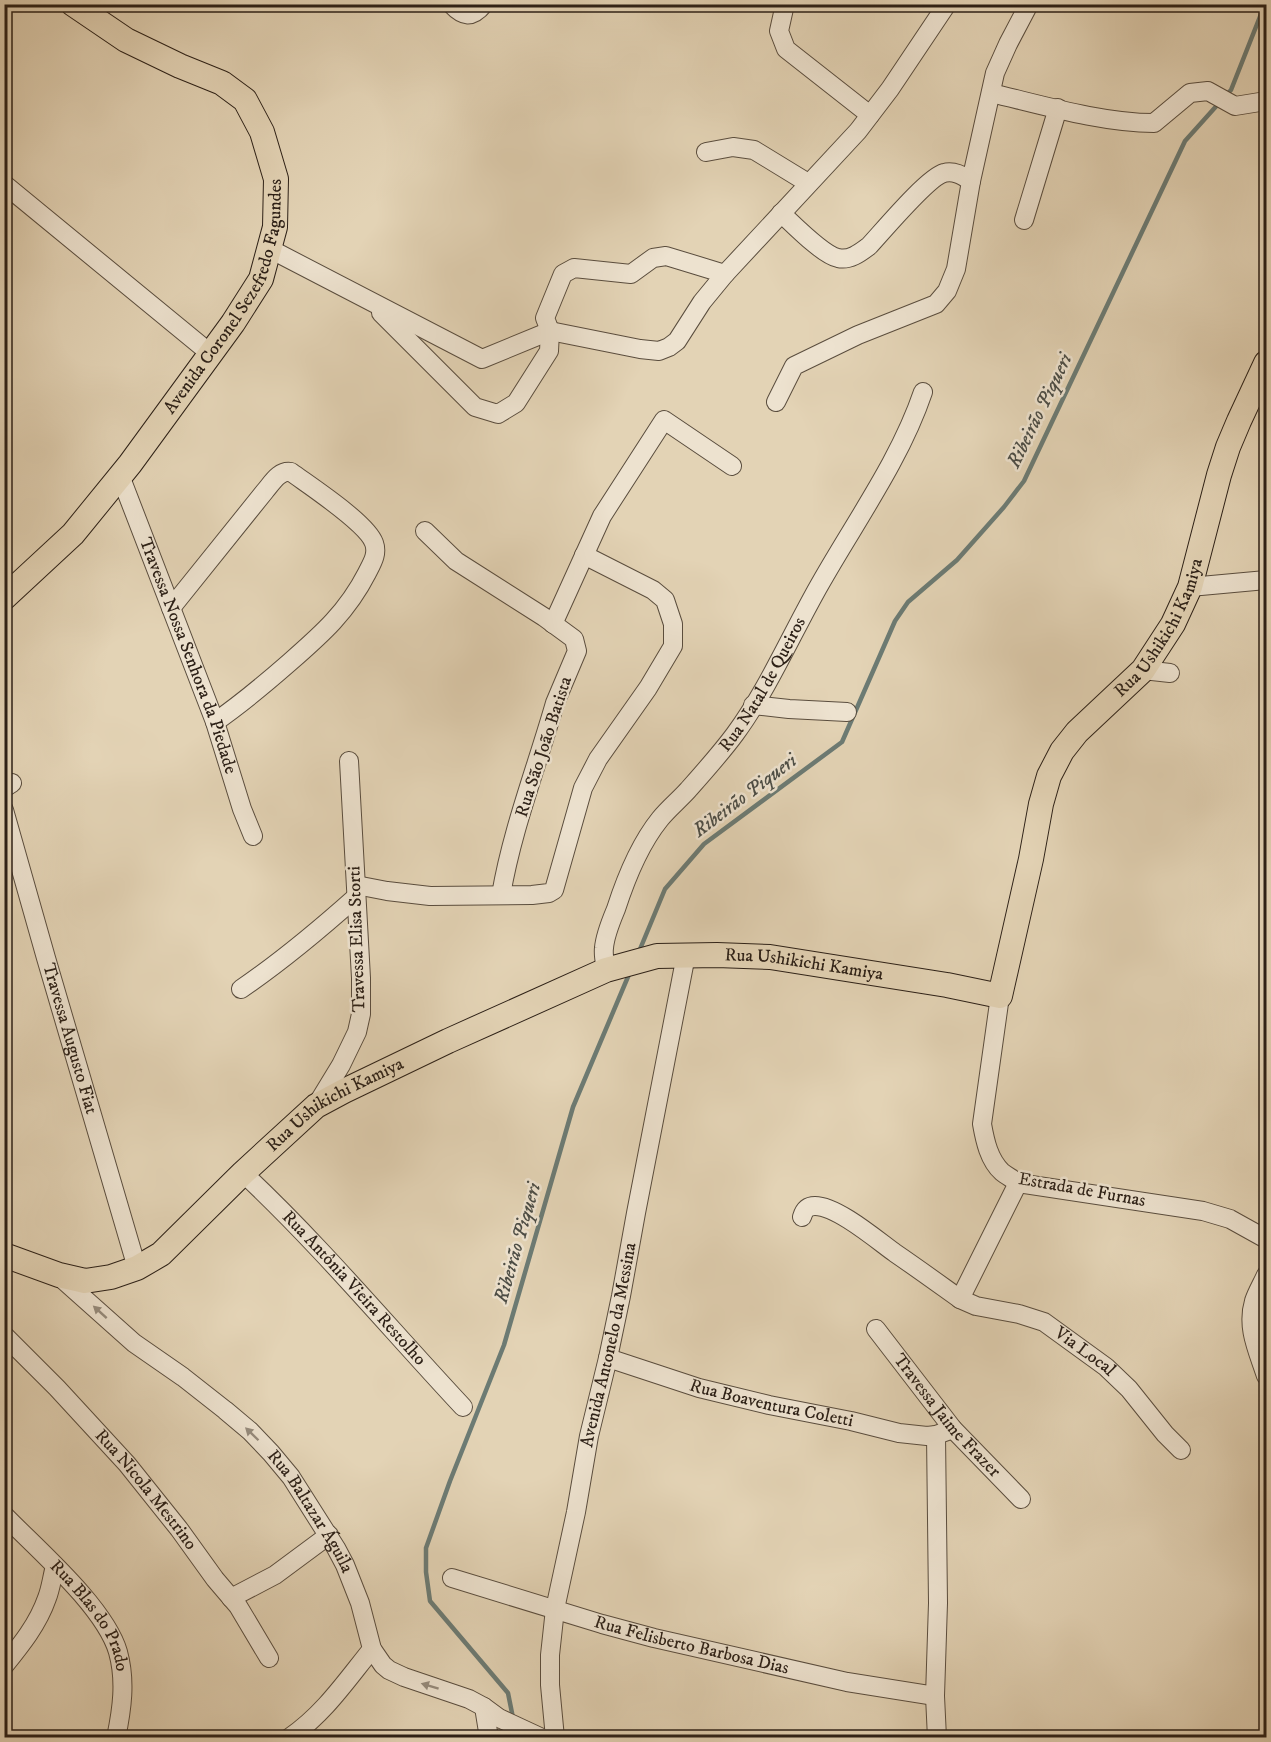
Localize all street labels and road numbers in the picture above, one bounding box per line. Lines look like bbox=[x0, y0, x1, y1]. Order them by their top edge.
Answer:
street label: Avenida Coronel Sezefredo Fagundes bbox=[159, 179, 287, 418]
street label: Travessa Nossa Senhora da Piedade bbox=[134, 534, 241, 777]
street label: Rua Ushikichi Kamiya bbox=[1110, 556, 1208, 702]
street label: Rua Natal de Queiros bbox=[714, 614, 811, 756]
street label: Rua São João Batista bbox=[511, 674, 577, 820]
street label: Travessa Elisa Storti bbox=[343, 866, 371, 1012]
street label: Rua Ushikichi Kamiya bbox=[724, 944, 885, 986]
street label: Travessa Augusto Fiat bbox=[37, 961, 102, 1117]
street label: Rua Ushikichi Kamiya bbox=[262, 1053, 408, 1157]
street label: Estrada de Furnas bbox=[1017, 1168, 1147, 1212]
street label: Rua Antônia Vieira Restolho bbox=[277, 1206, 431, 1370]
street label: Avenida Antonelo da Messina bbox=[576, 1241, 641, 1449]
street label: Via Local bbox=[1049, 1322, 1120, 1381]
street label: Travessa Jaime Frazer bbox=[888, 1349, 1005, 1482]
street label: Rua Boaventura Coletti bbox=[687, 1375, 855, 1432]
street label: Rua Nicola Mestrino bbox=[90, 1425, 202, 1554]
street label: Rua Baltazar Águila bbox=[262, 1445, 358, 1576]
street label: Rua Blas do Prado bbox=[45, 1555, 133, 1673]
street label: Rua Felisberto Barbosa Dias bbox=[591, 1611, 791, 1679]

